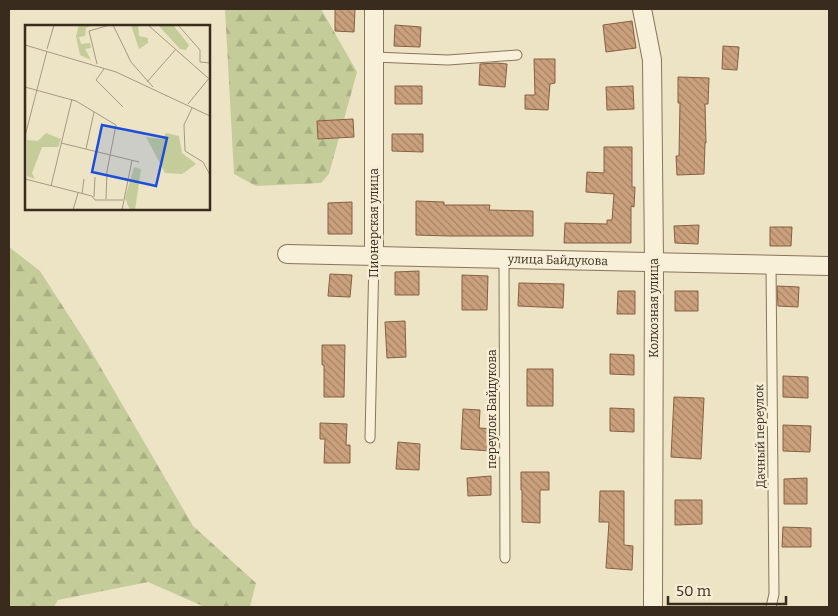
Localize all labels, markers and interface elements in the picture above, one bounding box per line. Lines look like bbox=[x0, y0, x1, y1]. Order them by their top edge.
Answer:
inset map bbox=[25, 25, 210, 210]
street label: Пионерская улица bbox=[367, 168, 381, 278]
street label: улица Байдукова bbox=[507, 252, 608, 268]
street label: Колхозная улица bbox=[647, 258, 661, 358]
street label: переулок Байдукова bbox=[485, 349, 499, 469]
street label: Дачный переулок bbox=[752, 384, 768, 488]
scale bar bbox=[668, 574, 786, 606]
text: 50 m bbox=[676, 582, 712, 600]

